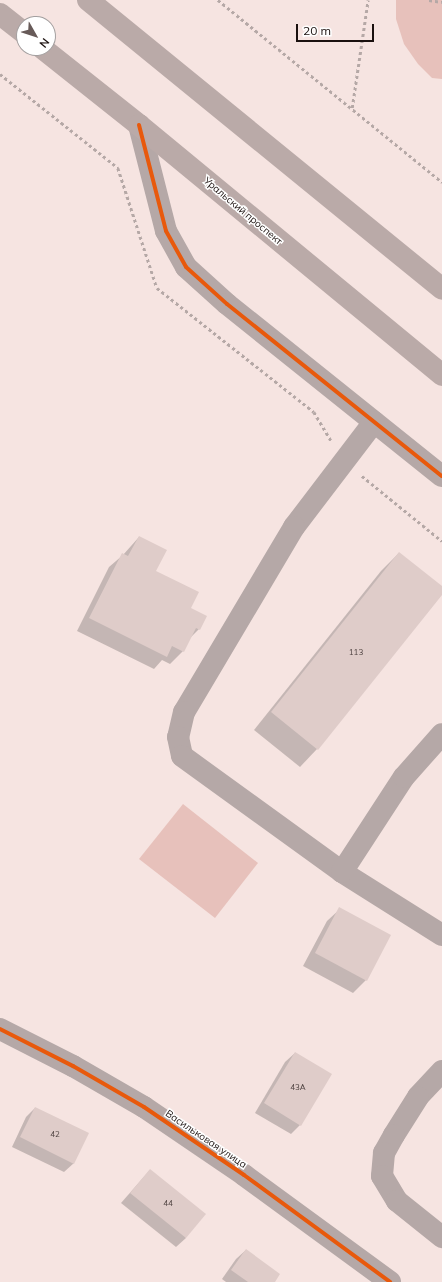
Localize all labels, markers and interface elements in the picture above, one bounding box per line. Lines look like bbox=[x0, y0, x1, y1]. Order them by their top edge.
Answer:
north arrow bbox=[16, 16, 56, 56]
scale bar bbox=[298, 16, 376, 42]
text: 20 m bbox=[303, 23, 331, 38]
text: N bbox=[36, 35, 53, 51]
street label: Уральский проспект bbox=[201, 175, 285, 247]
house number: 113 bbox=[349, 648, 363, 658]
house number: 43А bbox=[290, 1083, 306, 1093]
street label: Васильковая улица bbox=[163, 1107, 249, 1171]
house number: 42 bbox=[50, 1130, 60, 1140]
house number: 44 bbox=[163, 1199, 173, 1209]

